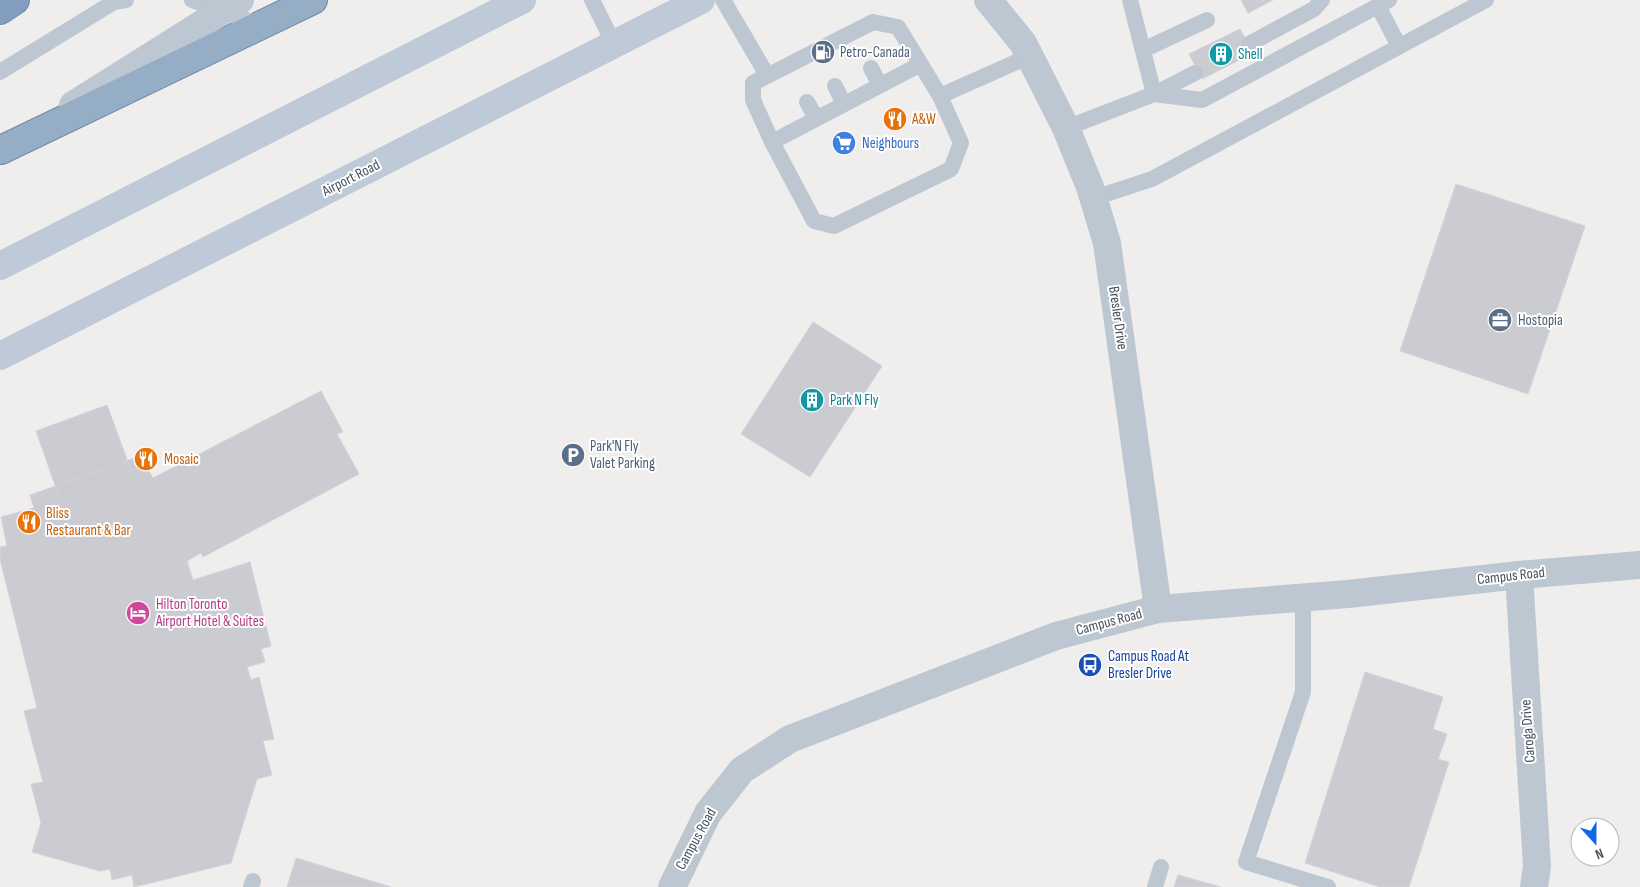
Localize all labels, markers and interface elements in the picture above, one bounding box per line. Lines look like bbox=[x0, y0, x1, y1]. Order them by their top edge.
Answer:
fuel station icon: Petro-Canada bbox=[810, 39, 836, 65]
building icon: Shell bbox=[1208, 41, 1234, 67]
place label: Petro-Canada bbox=[840, 43, 910, 62]
place label: Shell bbox=[1238, 45, 1262, 64]
restaurant icon: A&W bbox=[882, 106, 908, 132]
place label: A&W bbox=[911, 110, 936, 129]
supermarket icon: Neighbours bbox=[831, 130, 857, 156]
place label: Neighbours bbox=[862, 134, 919, 153]
street label: Airport Road bbox=[318, 155, 383, 201]
street label: Bresler Drive bbox=[1104, 285, 1132, 351]
office icon: Hostopia bbox=[1487, 307, 1513, 333]
place label: Hostopia bbox=[1518, 311, 1563, 330]
building icon: Park N Fly bbox=[799, 387, 825, 413]
place label: Park N Fly bbox=[830, 391, 879, 410]
place label: Park'N Fly Valet Parking bbox=[590, 437, 655, 473]
parking icon: Park'N Fly Valet Parking bbox=[560, 442, 586, 468]
restaurant icon: Mosaic bbox=[133, 446, 159, 472]
place label: Mosaic bbox=[164, 450, 199, 469]
place label: Bliss Restaurant & Bar bbox=[46, 504, 131, 540]
restaurant icon: Bliss Restaurant & Bar bbox=[16, 509, 42, 535]
street label: Campus Road bbox=[1476, 563, 1546, 589]
place label: Hilton Toronto Airport Hotel & Suites bbox=[155, 595, 264, 631]
hotel icon: Hilton Toronto Airport Hotel & Suites bbox=[125, 600, 151, 626]
street label: Campus Road bbox=[1074, 604, 1144, 640]
place label: Campus Road At Bresler Drive bbox=[1108, 647, 1190, 683]
bus stop icon: Campus Road At Bresler Drive bbox=[1077, 652, 1103, 678]
street label: Caroga Drive bbox=[1516, 699, 1540, 763]
street label: Campus Road bbox=[671, 805, 721, 873]
north arrow bbox=[1570, 817, 1620, 867]
text: N bbox=[1593, 844, 1606, 863]

